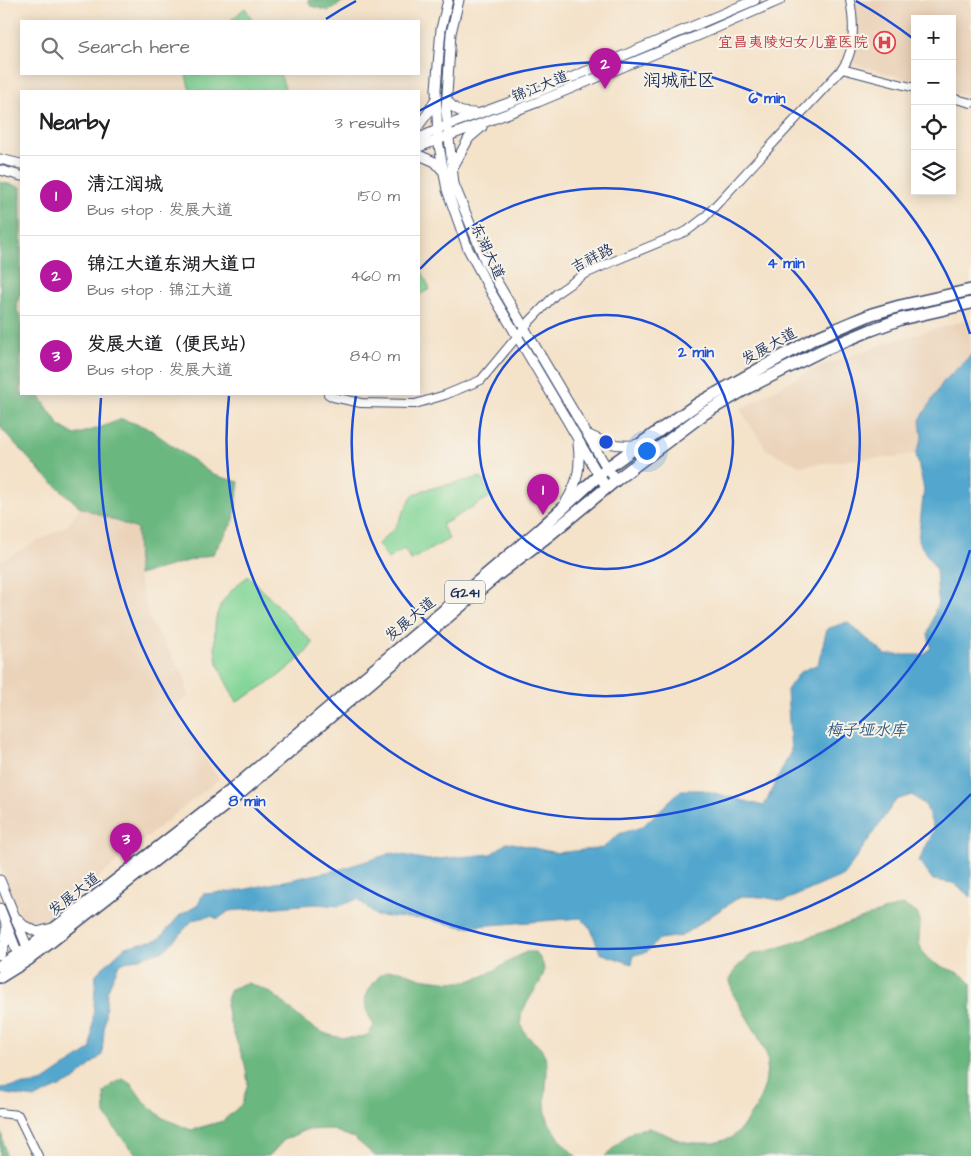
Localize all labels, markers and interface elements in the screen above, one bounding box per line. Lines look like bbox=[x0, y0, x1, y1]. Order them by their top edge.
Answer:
map controls bbox=[911, 15, 956, 195]
button: + bbox=[911, 15, 956, 60]
search box bbox=[20, 20, 420, 75]
hospital icon: 宜昌夷陵妇女儿童医院 bbox=[872, 30, 896, 54]
place label: 宜昌夷陵妇女儿童医院 bbox=[718, 32, 868, 53]
icon: search bbox=[38, 34, 66, 62]
text: Search here bbox=[78, 34, 190, 61]
pin: 2 bbox=[589, 48, 621, 89]
button: − bbox=[911, 60, 956, 105]
street label: 锦江大道 bbox=[508, 65, 572, 107]
district label: 润城社区 bbox=[643, 68, 715, 93]
text: 6 min bbox=[749, 88, 786, 109]
button: locate bbox=[911, 105, 956, 150]
text: Nearby bbox=[40, 108, 110, 137]
text: 3 results bbox=[335, 112, 400, 134]
button: layers bbox=[911, 150, 956, 195]
text: 清江润城 bbox=[87, 171, 163, 198]
text: 1 bbox=[55, 185, 57, 207]
text: 150 m bbox=[358, 185, 400, 207]
text: Bus stop · 发展大道 bbox=[87, 199, 232, 221]
street label: 东湖大道 bbox=[465, 220, 510, 283]
street label: 吉祥路 bbox=[567, 239, 617, 278]
text: 锦江大道东湖大道口 bbox=[87, 251, 258, 278]
text: 4 min bbox=[767, 253, 805, 274]
text: 2 bbox=[51, 265, 61, 287]
text: 460 m bbox=[350, 265, 400, 287]
text: Bus stop · 锦江大道 bbox=[87, 279, 232, 301]
street label: 发展大道 bbox=[738, 323, 801, 370]
text: 发展大道（便民站） bbox=[87, 331, 258, 358]
text: 2 min bbox=[677, 342, 715, 363]
text: 3 bbox=[52, 345, 60, 367]
text: 840 m bbox=[350, 345, 400, 367]
text: Bus stop · 发展大道 bbox=[87, 359, 232, 381]
centre of rings bbox=[597, 433, 615, 451]
your location bbox=[634, 438, 660, 464]
pin: 1 bbox=[527, 474, 559, 515]
road number: G241 bbox=[445, 580, 485, 604]
street label: 发展大道 bbox=[381, 592, 440, 647]
water label: 梅子垭水库 bbox=[826, 719, 908, 741]
text: 8 min bbox=[228, 791, 266, 812]
pin: 3 bbox=[110, 823, 142, 864]
street label: 发展大道 bbox=[44, 868, 104, 921]

